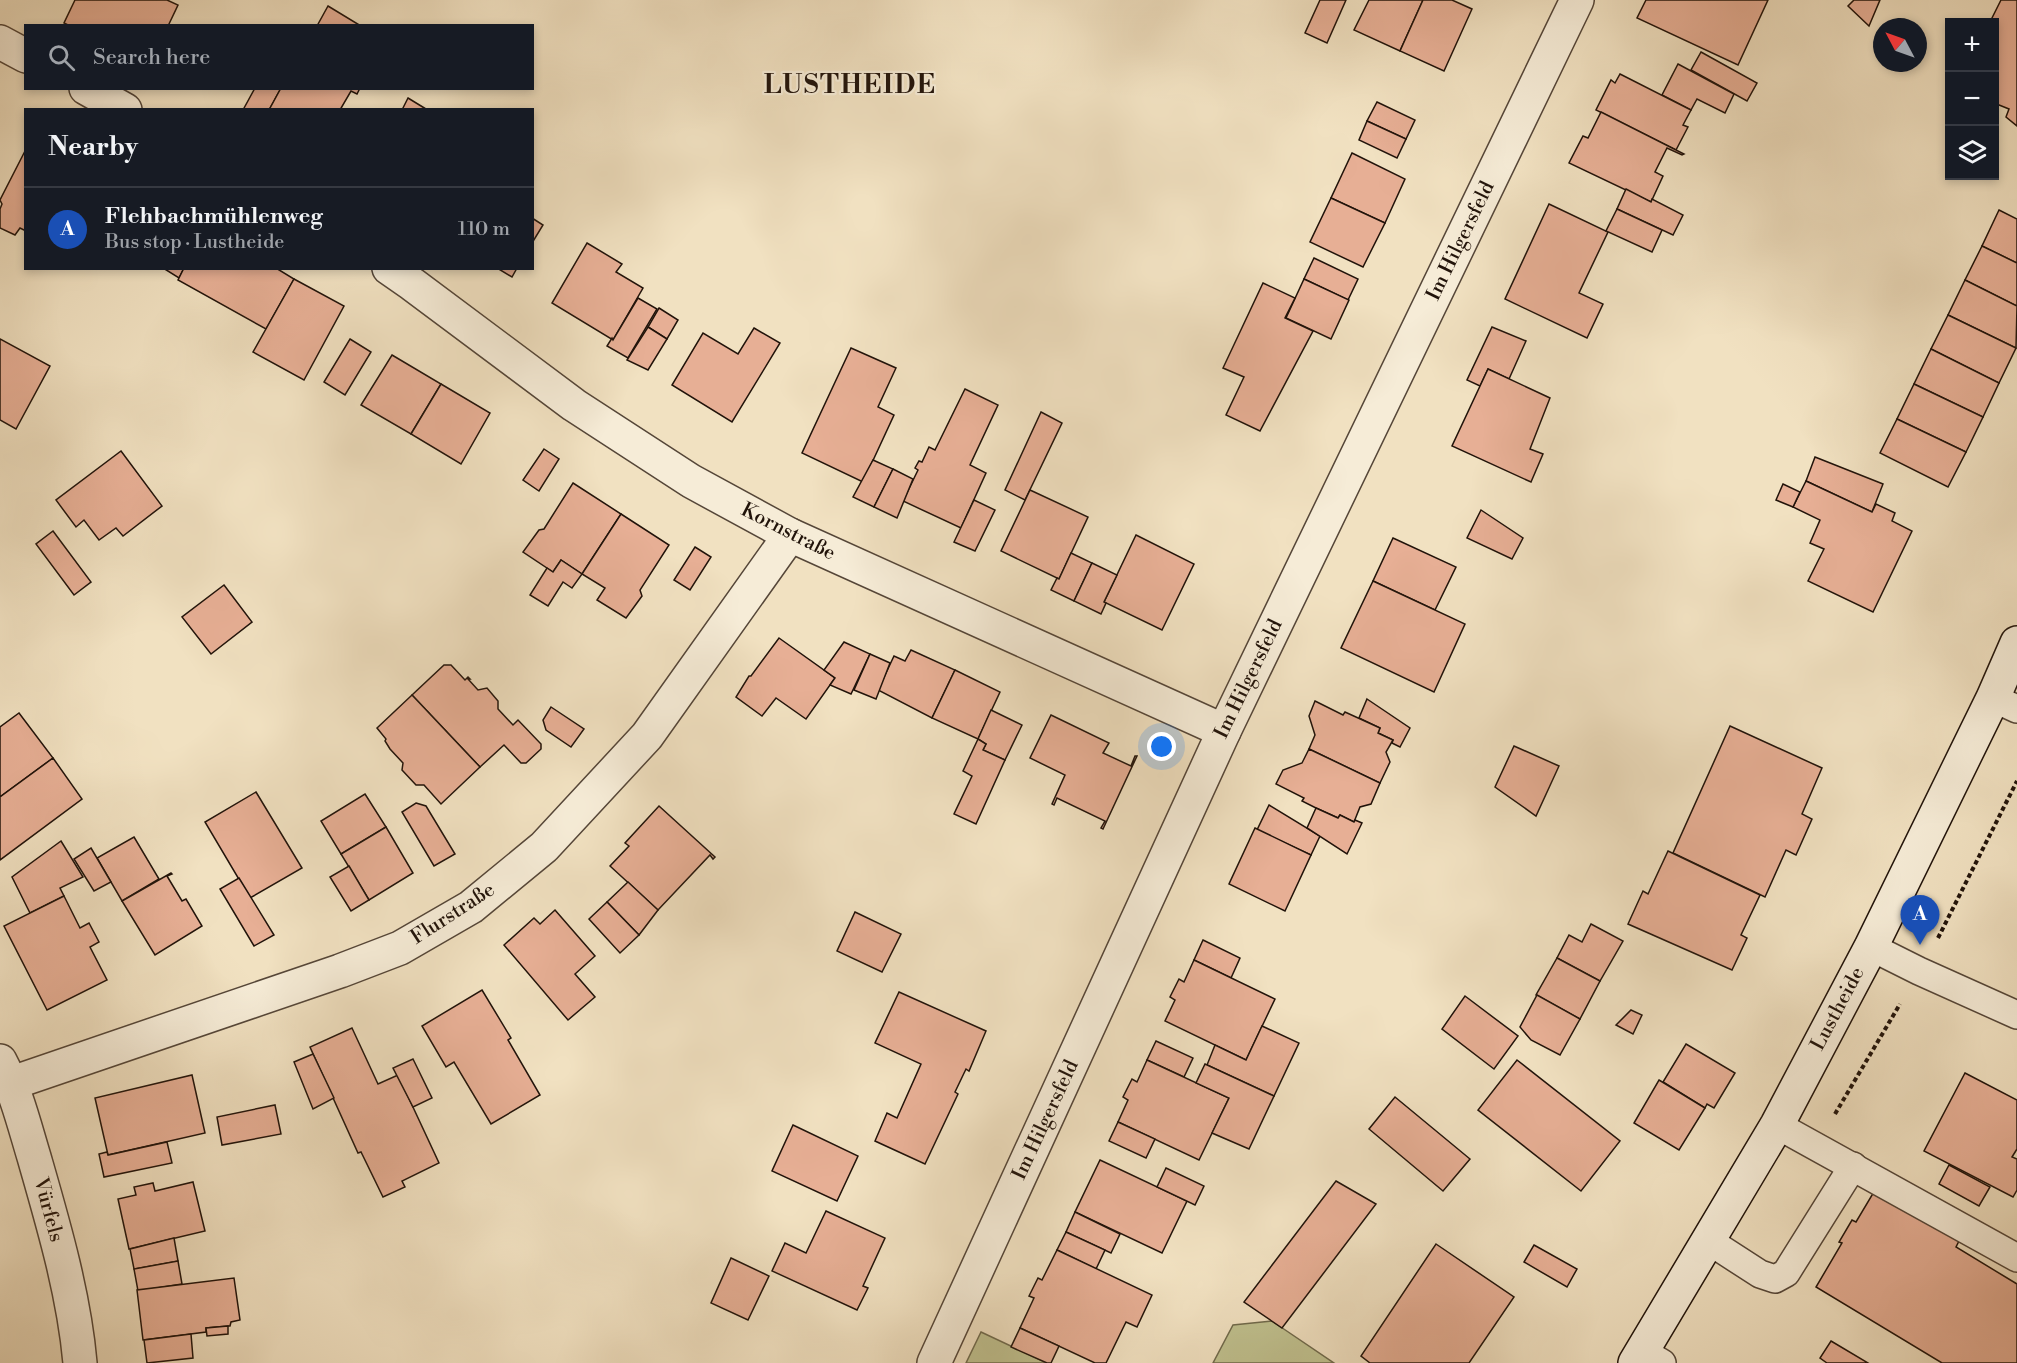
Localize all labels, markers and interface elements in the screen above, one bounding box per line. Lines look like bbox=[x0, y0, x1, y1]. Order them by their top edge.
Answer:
north arrow bbox=[1873, 18, 1927, 72]
map controls bbox=[1945, 18, 1999, 180]
button: + bbox=[1945, 18, 1999, 72]
search box bbox=[24, 24, 534, 90]
icon: search bbox=[45, 41, 78, 74]
text: Search here bbox=[93, 44, 210, 71]
district label: LUSTHEIDE bbox=[764, 69, 936, 101]
button: − bbox=[1945, 72, 1999, 126]
button: layers bbox=[1945, 126, 1999, 180]
text: Nearby bbox=[48, 131, 138, 163]
street label: Im Hilgersfeld bbox=[1421, 177, 1501, 305]
text: Flehbachmühlenweg bbox=[105, 203, 323, 230]
text: A bbox=[60, 217, 75, 242]
text: 110 m bbox=[458, 217, 510, 242]
text: Bus stop · Lustheide bbox=[105, 230, 284, 255]
street label: Kornstraße bbox=[737, 498, 839, 566]
street label: Im Hilgersfeld bbox=[1209, 615, 1289, 743]
your location bbox=[1147, 732, 1176, 761]
street label: Flurstraße bbox=[406, 878, 500, 950]
pin: A bbox=[1900, 896, 1940, 945]
street label: Lustheide bbox=[1806, 963, 1870, 1055]
street label: Im Hilgersfeld bbox=[1007, 1055, 1085, 1184]
street label: Vürfels bbox=[27, 1174, 69, 1245]

